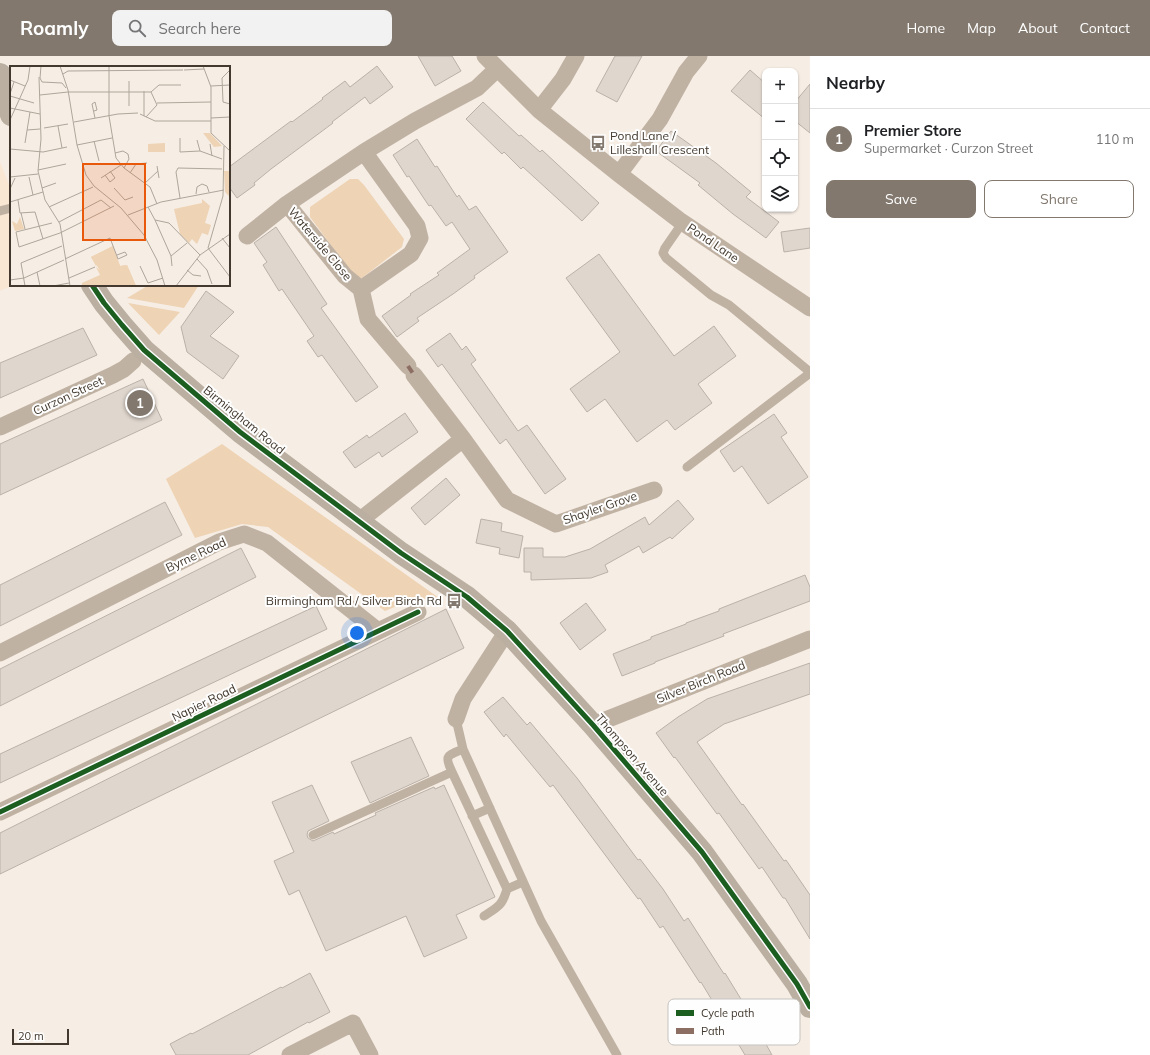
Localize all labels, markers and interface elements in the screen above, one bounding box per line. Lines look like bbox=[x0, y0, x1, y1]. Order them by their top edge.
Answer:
search box bbox=[112, 10, 392, 46]
text: Roamly bbox=[20, 16, 88, 40]
icon: search bbox=[126, 17, 148, 39]
text: Search here bbox=[158, 19, 241, 38]
text: Home bbox=[906, 19, 945, 37]
text: Map bbox=[967, 19, 996, 37]
text: About bbox=[1018, 19, 1058, 37]
text: Contact bbox=[1080, 19, 1130, 37]
inset map bbox=[10, 66, 230, 286]
map controls bbox=[762, 68, 798, 212]
button: + bbox=[762, 68, 798, 104]
text: Nearby bbox=[826, 72, 885, 93]
button: − bbox=[762, 104, 798, 140]
text: Premier Store bbox=[864, 121, 962, 140]
place label: Pond Lane / Lilleshall Crescent bbox=[610, 128, 709, 157]
text: 1 bbox=[835, 131, 843, 147]
text: 110 m bbox=[1096, 131, 1134, 147]
bus stop icon: Pond Lane / Lilleshall Crescent bbox=[589, 134, 607, 152]
button: locate bbox=[762, 140, 798, 176]
text: Supermarket · Curzon Street bbox=[864, 140, 1033, 156]
button: layers bbox=[762, 176, 798, 212]
button: Save bbox=[826, 180, 976, 218]
button: Share bbox=[984, 180, 1134, 218]
street label: Waterside Close bbox=[285, 204, 355, 283]
street label: Pond Lane bbox=[685, 220, 742, 265]
street label: Curzon Street bbox=[30, 373, 105, 418]
street label: Birmingham Road bbox=[201, 382, 288, 457]
pin: 1 bbox=[127, 388, 153, 418]
street label: Shayler Grove bbox=[561, 488, 639, 527]
street label: Byrne Road bbox=[163, 534, 228, 575]
bus stop icon: Birmingham Rd / Silver Birch Rd bbox=[445, 592, 463, 610]
place label: Birmingham Rd / Silver Birch Rd bbox=[266, 593, 442, 608]
your location bbox=[347, 623, 367, 643]
street label: Silver Birch Road bbox=[654, 657, 747, 706]
street label: Napier Road bbox=[169, 681, 238, 725]
street label: Thompson Avenue bbox=[593, 711, 672, 799]
legend bbox=[668, 999, 800, 1045]
text: Cycle path bbox=[701, 1006, 754, 1020]
text: Path bbox=[701, 1024, 725, 1038]
scale bar bbox=[12, 1027, 69, 1046]
text: 20 m bbox=[18, 1029, 44, 1043]

